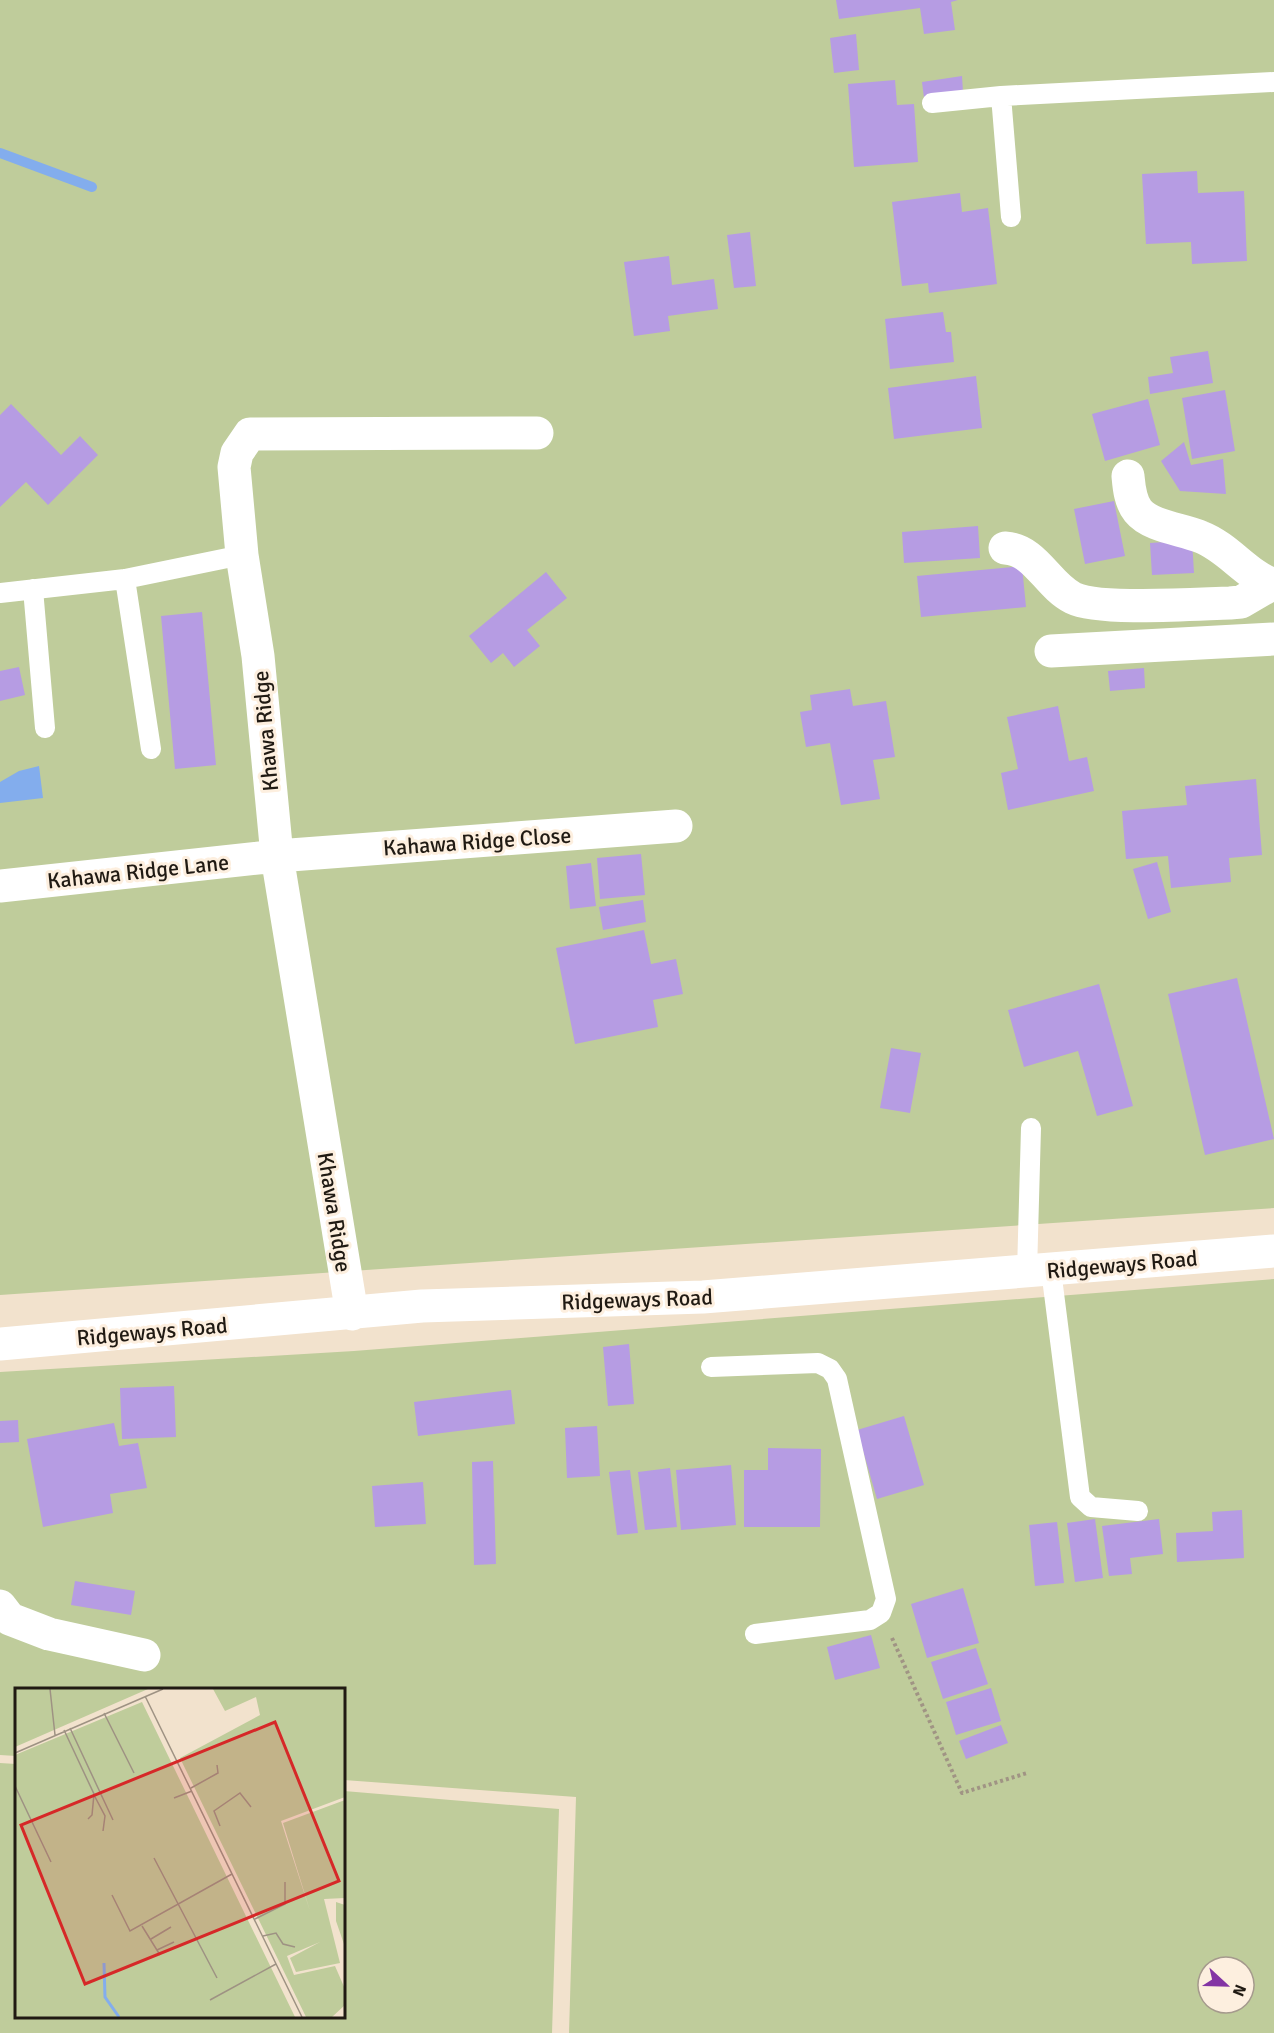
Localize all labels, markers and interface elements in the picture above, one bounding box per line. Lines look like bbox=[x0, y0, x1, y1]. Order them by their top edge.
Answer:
street label: Khawa Ridge bbox=[247, 669, 284, 792]
street label: Kahawa Ridge Close bbox=[382, 821, 572, 862]
street label: Kahawa Ridge Lane bbox=[46, 849, 230, 894]
street label: Khawa Ridge bbox=[312, 1150, 357, 1274]
street label: Ridgeways Road bbox=[1045, 1244, 1199, 1285]
street label: Ridgeways Road bbox=[561, 1283, 713, 1316]
street label: Ridgeways Road bbox=[75, 1311, 229, 1352]
inset map bbox=[15, 1688, 345, 2018]
north arrow bbox=[1196, 1955, 1256, 2015]
text: N bbox=[1228, 1981, 1250, 1999]

